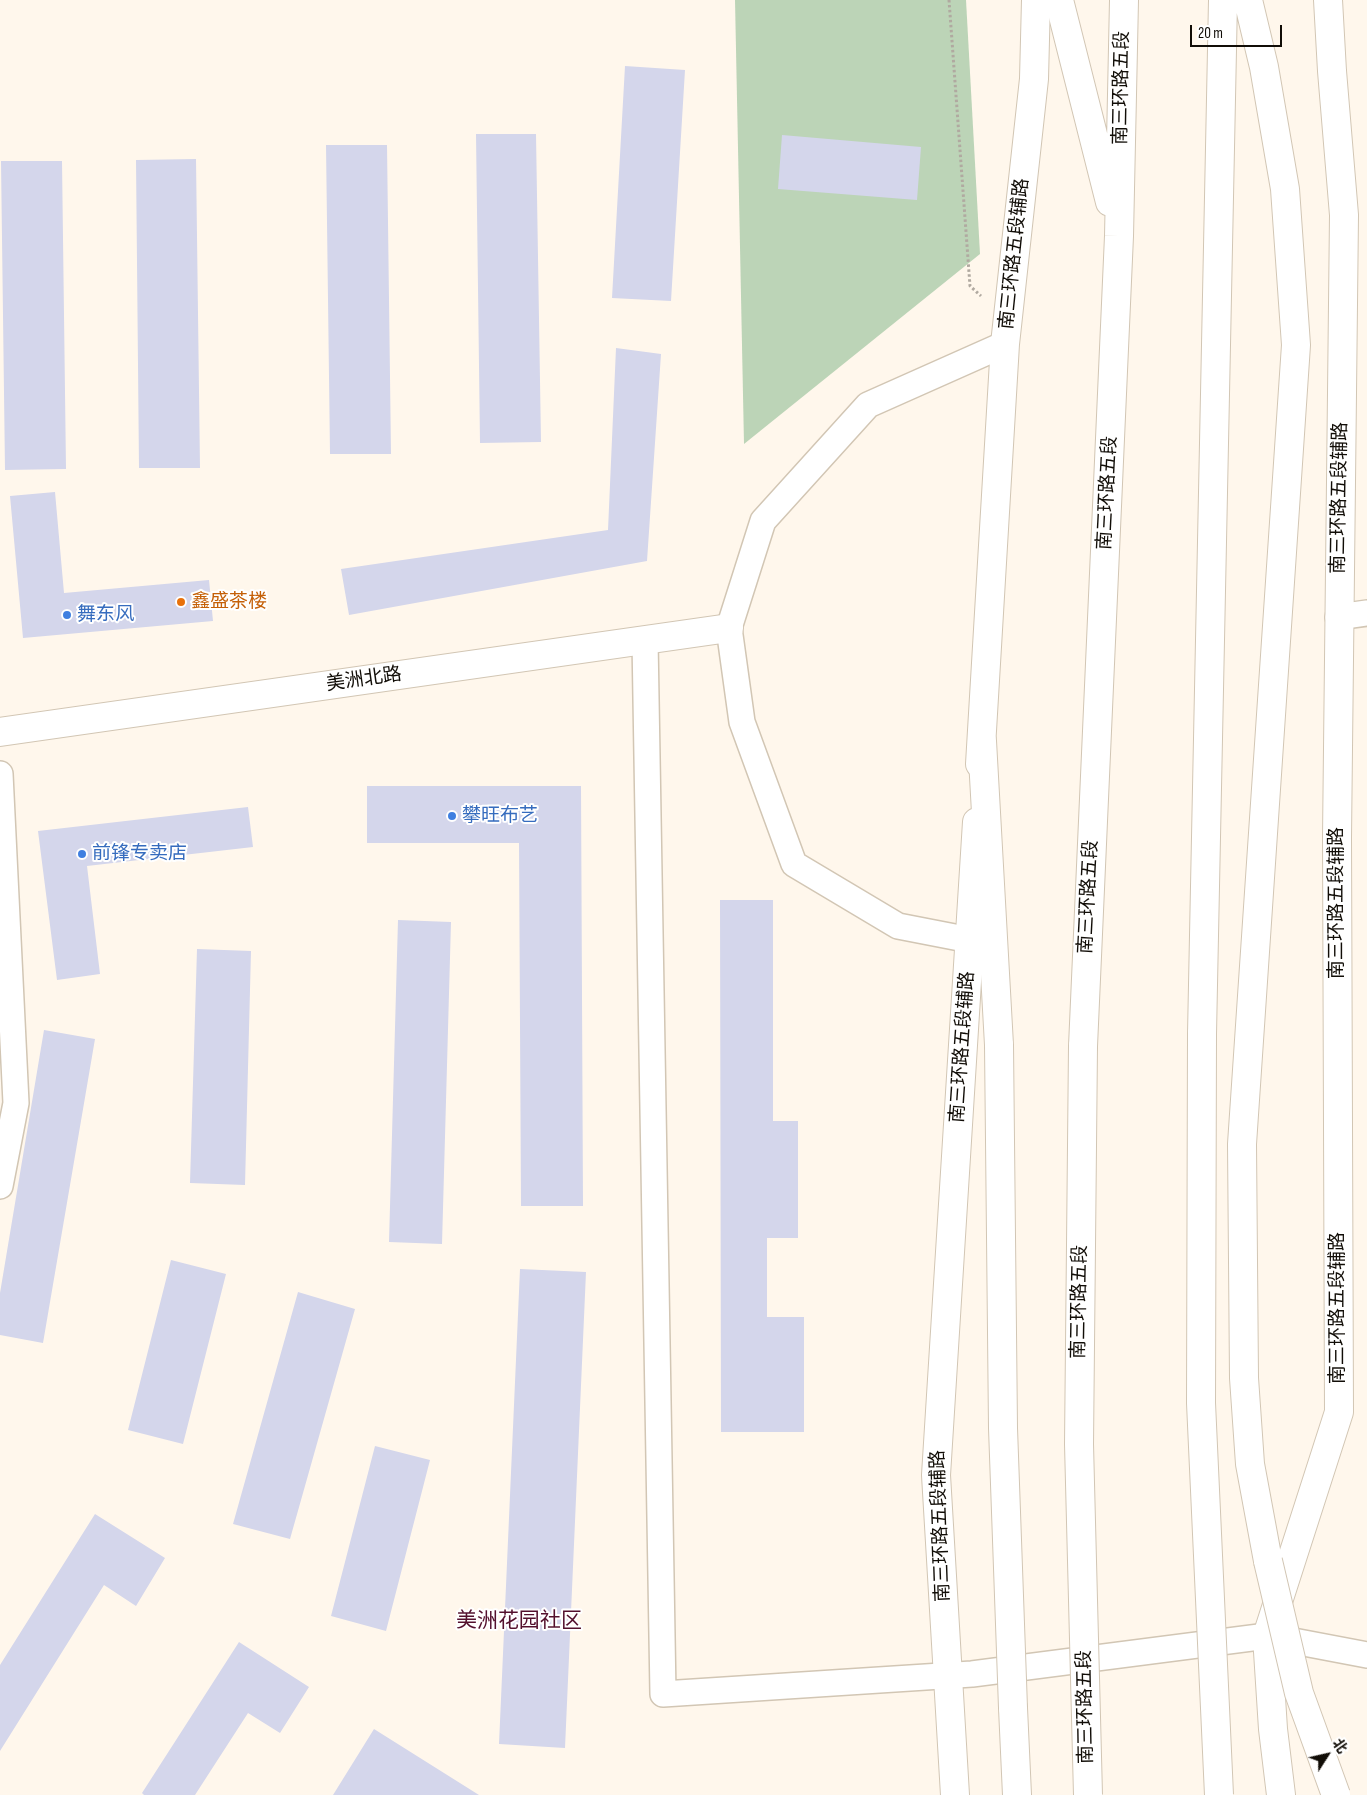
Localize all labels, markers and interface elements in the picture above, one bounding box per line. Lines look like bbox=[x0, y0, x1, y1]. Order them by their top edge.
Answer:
scale bar bbox=[1192, 15, 1284, 47]
text: 20 m bbox=[1198, 24, 1223, 43]
street label: 南三环路五段 bbox=[1110, 31, 1134, 145]
street label: 南三环路五段辅路 bbox=[996, 177, 1034, 331]
street label: 南三环路五段辅路 bbox=[1327, 422, 1353, 574]
street label: 南三环路五段 bbox=[1094, 435, 1122, 551]
place label: 鑫盛茶楼 bbox=[191, 591, 267, 613]
marker: 鑫盛茶楼 bbox=[175, 596, 187, 608]
place label: 舞东风 bbox=[77, 604, 134, 626]
marker: 舞东风 bbox=[61, 609, 73, 621]
street label: 美洲北路 bbox=[325, 663, 403, 697]
place label: 攀旺布艺 bbox=[462, 805, 538, 827]
marker: 攀旺布艺 bbox=[446, 810, 458, 822]
street label: 南三环路五段辅路 bbox=[1326, 827, 1348, 979]
street label: 南三环路五段 bbox=[1075, 839, 1103, 955]
place label: 前锋专卖店 bbox=[92, 843, 187, 865]
marker: 前锋专卖店 bbox=[76, 848, 88, 860]
street label: 南三环路五段辅路 bbox=[946, 970, 980, 1124]
street label: 南三环路五段辅路 bbox=[1327, 1232, 1349, 1384]
street label: 南三环路五段 bbox=[1068, 1245, 1092, 1359]
street label: 南三环路五段辅路 bbox=[927, 1450, 955, 1602]
district label: 美洲花园社区 bbox=[456, 1609, 582, 1635]
street label: 南三环路五段 bbox=[1074, 1650, 1098, 1764]
north arrow bbox=[1302, 1730, 1352, 1780]
text: 北 bbox=[1329, 1736, 1351, 1757]

